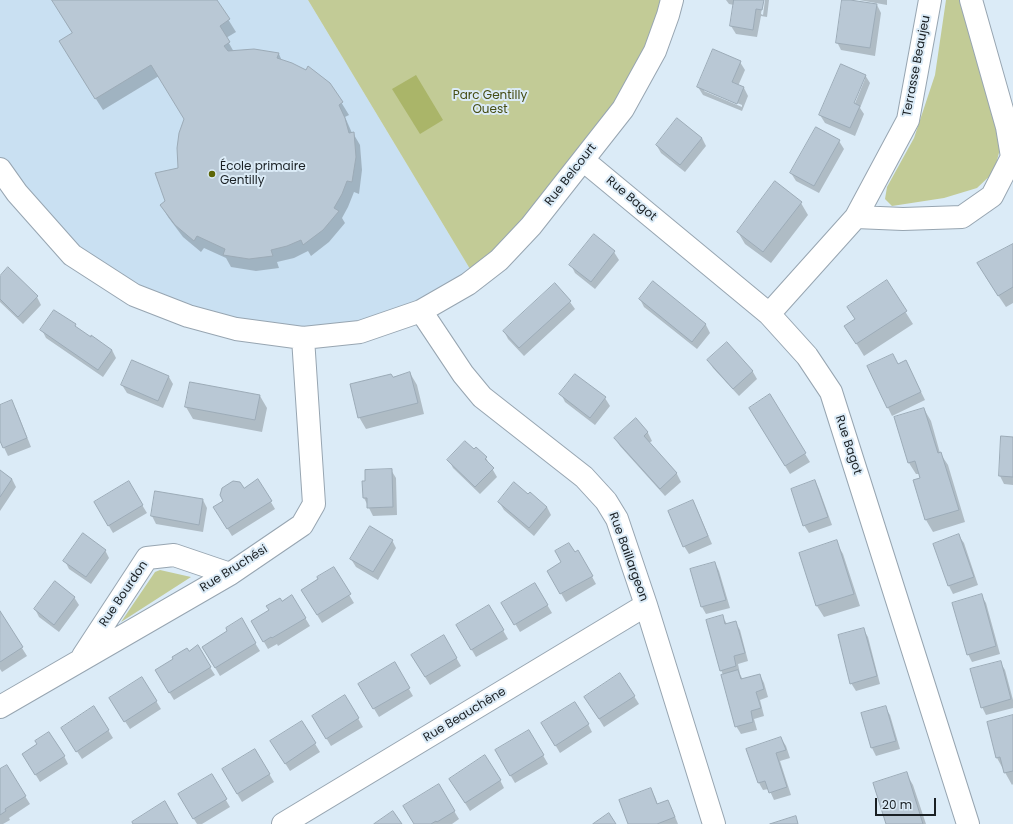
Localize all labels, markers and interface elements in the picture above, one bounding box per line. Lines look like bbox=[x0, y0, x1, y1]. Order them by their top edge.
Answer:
street label: Terrasse Beaujeu bbox=[900, 14, 934, 118]
park label: Parc Gentilly Ouest bbox=[453, 89, 527, 117]
street label: Rue Belcourt bbox=[542, 141, 600, 209]
place label: École primaire Gentilly bbox=[220, 160, 306, 188]
marker: École primaire Gentilly bbox=[207, 169, 217, 179]
street label: Rue Bagot bbox=[603, 174, 659, 224]
street label: Rue Bagot bbox=[832, 414, 864, 476]
street label: Rue Baillargeon bbox=[605, 511, 651, 603]
street label: Rue Bruchési bbox=[198, 543, 270, 595]
street label: Rue Bourdon bbox=[97, 558, 151, 630]
street label: Rue Beauchêne bbox=[421, 685, 509, 745]
scale bar bbox=[877, 790, 938, 816]
text: 20 m bbox=[882, 796, 912, 813]

